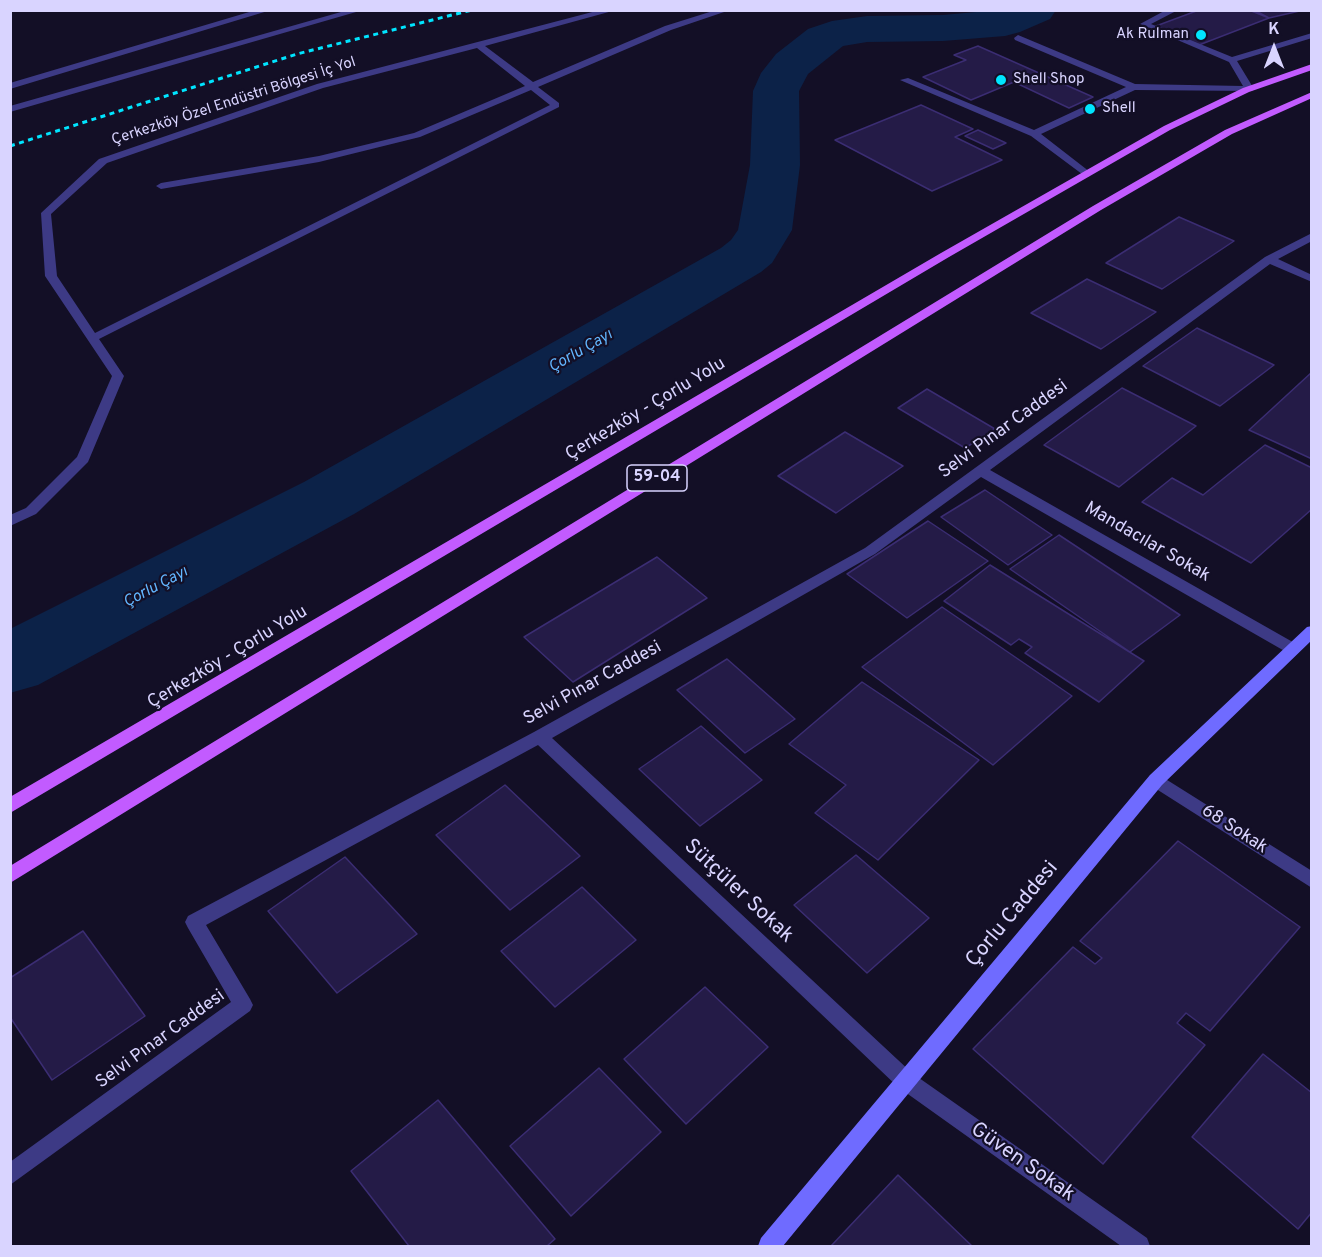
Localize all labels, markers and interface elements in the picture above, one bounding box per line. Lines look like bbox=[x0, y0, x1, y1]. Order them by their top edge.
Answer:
north arrow bbox=[1244, 18, 1304, 78]
text: K bbox=[1268, 20, 1280, 40]
place label: Ak Rulman bbox=[1116, 26, 1189, 44]
marker: Ak Rulman bbox=[1194, 28, 1208, 42]
street label: Çerkezköy Özel Endüstri Bölgesi İç Yol bbox=[110, 54, 358, 150]
place label: Shell Shop bbox=[1013, 71, 1085, 89]
marker: Shell Shop bbox=[994, 73, 1008, 87]
place label: Shell bbox=[1102, 100, 1136, 118]
marker: Shell bbox=[1083, 102, 1097, 116]
water label: Çorlu Çayı bbox=[546, 326, 616, 378]
street label: Çerkezköy - Çorlu Yolu bbox=[562, 354, 730, 466]
street label: Selvi Pınar Caddesi bbox=[935, 376, 1073, 484]
road number: 59-04 bbox=[627, 465, 687, 491]
street label: Mandacılar Sokak bbox=[1080, 498, 1214, 588]
water label: Çorlu Çayı bbox=[120, 563, 192, 613]
street label: Çerkezköy - Çorlu Yolu bbox=[144, 602, 312, 714]
street label: Selvi Pınar Caddesi bbox=[520, 637, 666, 731]
street label: 68 Sokak bbox=[1197, 801, 1271, 859]
street label: Sütçüler Sokak bbox=[678, 835, 798, 949]
street label: Çorlu Caddesi bbox=[961, 857, 1065, 973]
street label: Selvi Pınar Caddesi bbox=[92, 986, 230, 1094]
street label: Güven Sokak bbox=[965, 1118, 1079, 1208]

